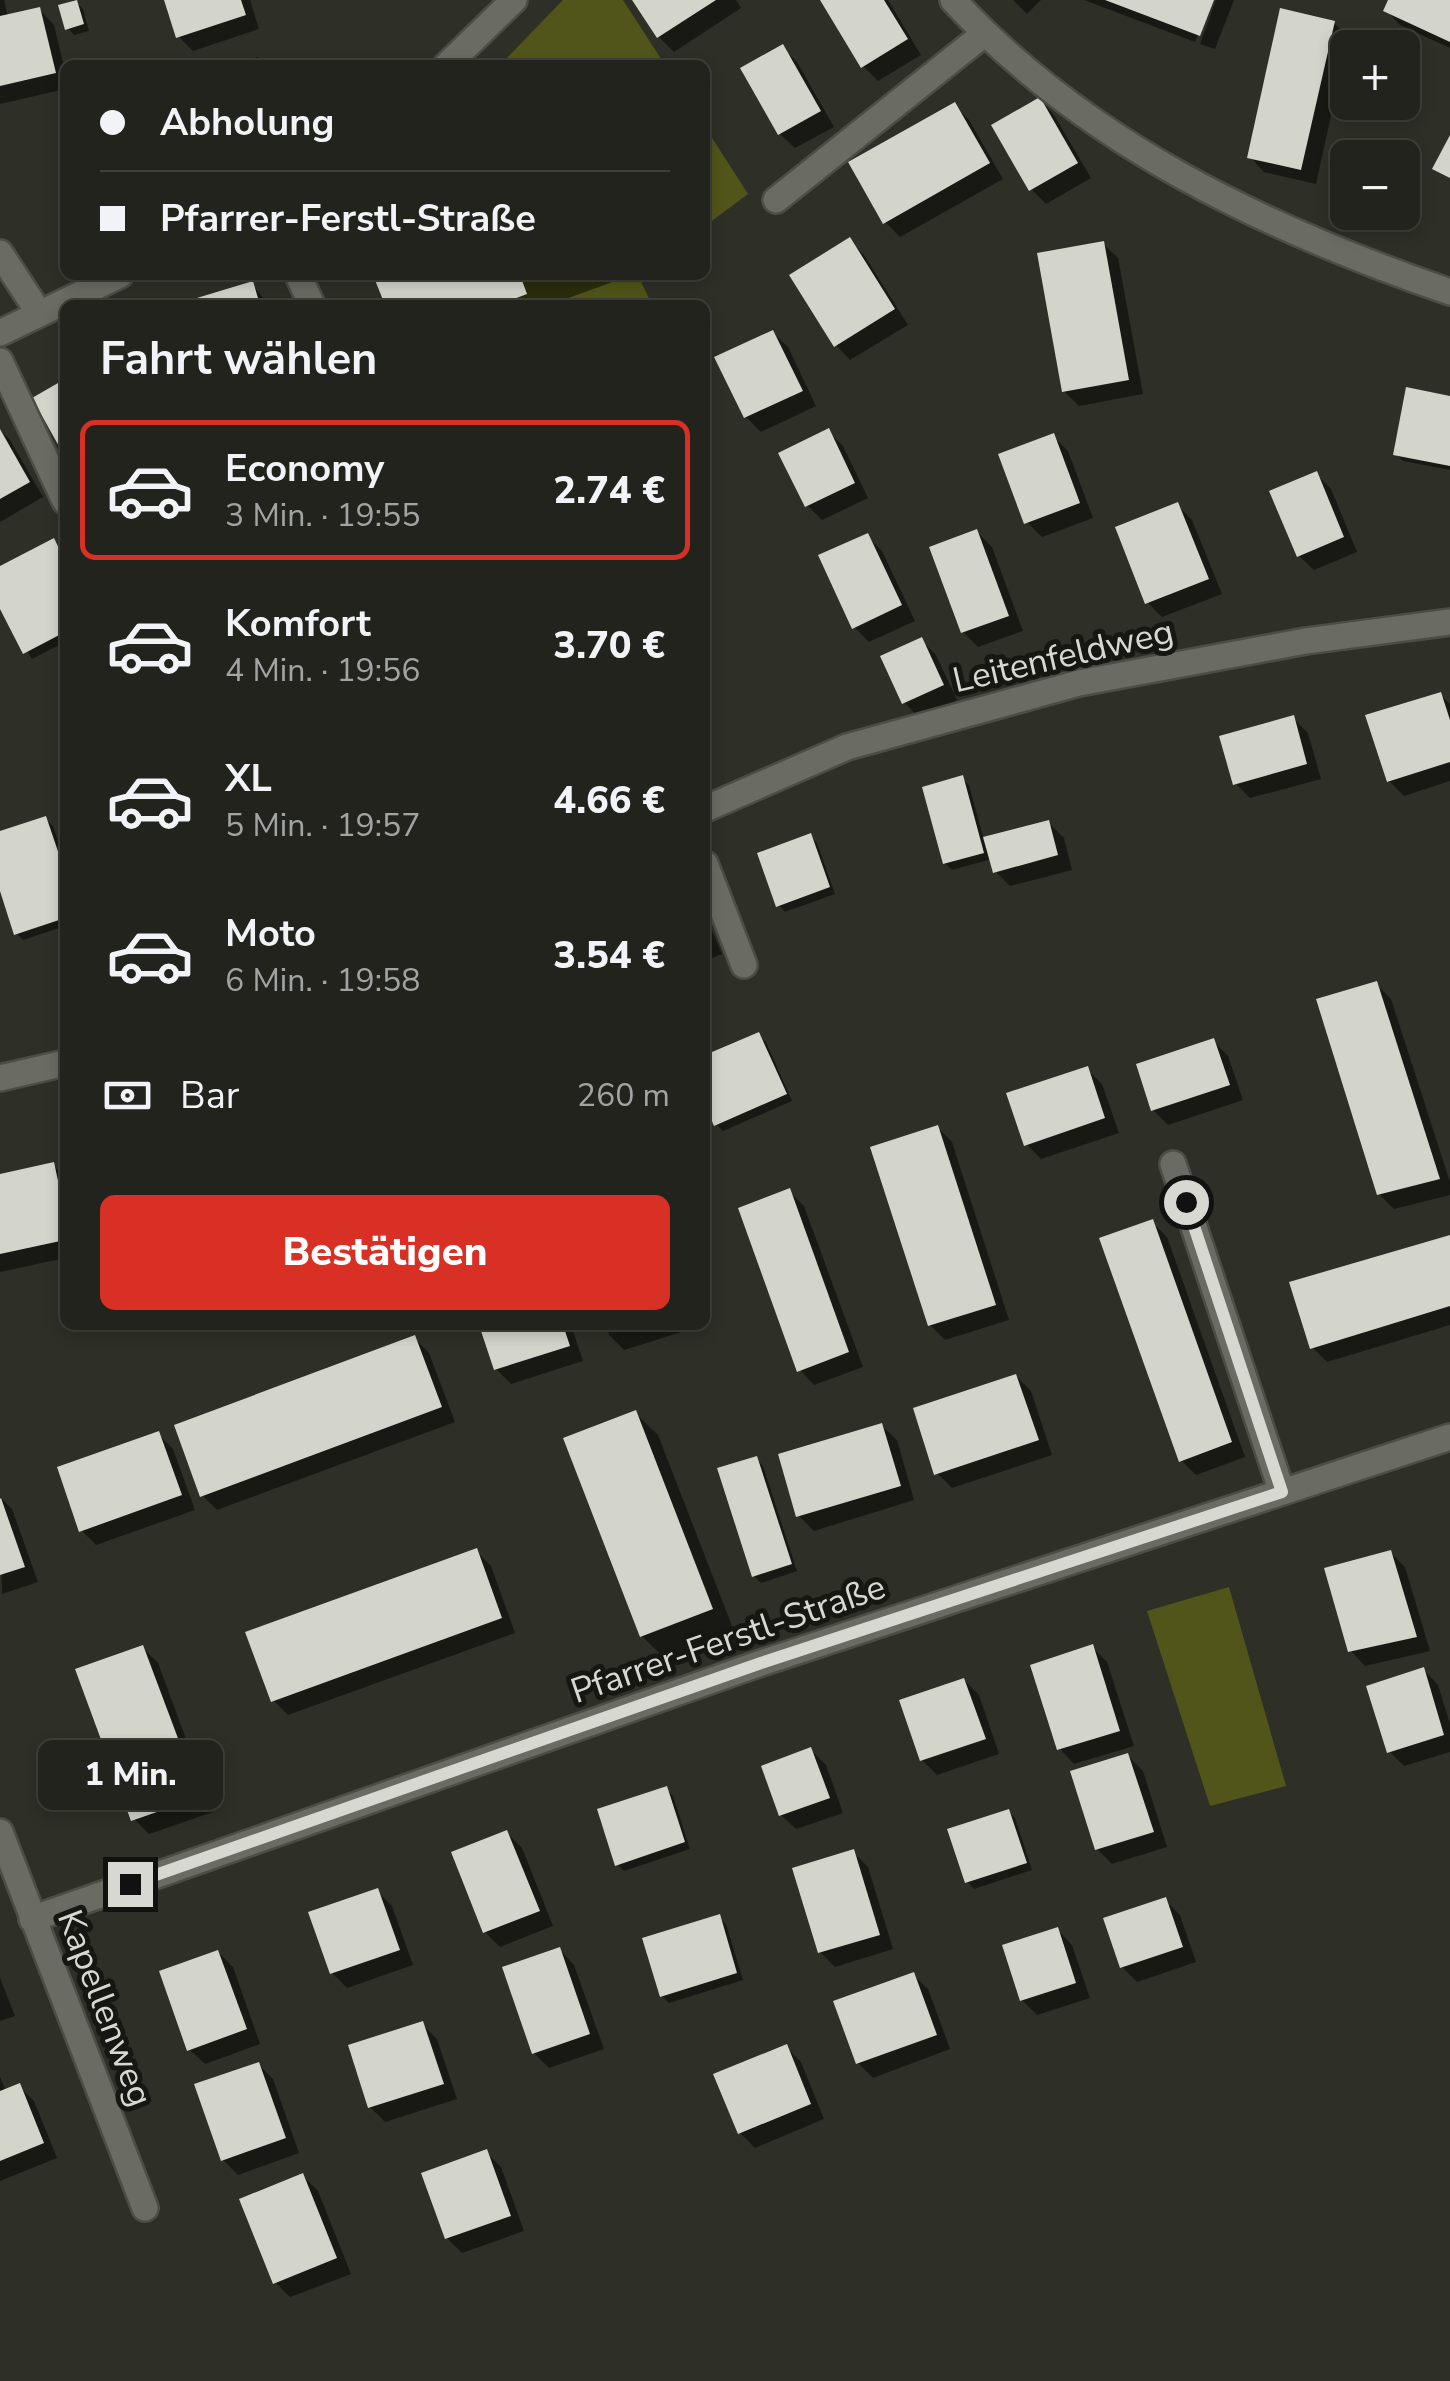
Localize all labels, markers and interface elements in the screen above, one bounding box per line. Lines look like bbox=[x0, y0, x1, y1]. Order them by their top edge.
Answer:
map controls bbox=[1330, 30, 1420, 230]
button: + bbox=[1330, 30, 1420, 120]
text: Abholung bbox=[160, 97, 335, 148]
button: − bbox=[1330, 140, 1420, 230]
text: Pfarrer-Ferstl-Straße bbox=[160, 193, 536, 244]
text: Fahrt wählen bbox=[100, 329, 377, 390]
text: Economy bbox=[225, 443, 384, 494]
icon: car bbox=[105, 445, 195, 535]
text: 2.74 € bbox=[553, 465, 665, 516]
text: 3 Min. · 19:55 bbox=[225, 494, 421, 537]
text: Komfort bbox=[225, 598, 371, 649]
icon: car bbox=[105, 600, 195, 690]
street label: Leitenfeldweg bbox=[948, 608, 1178, 704]
text: 3.70 € bbox=[553, 620, 665, 671]
text: 4 Min. · 19:56 bbox=[225, 649, 421, 692]
text: XL bbox=[225, 753, 272, 804]
icon: car bbox=[105, 755, 195, 845]
text: 4.66 € bbox=[553, 775, 665, 826]
text: 5 Min. · 19:57 bbox=[225, 804, 421, 847]
text: Moto bbox=[225, 908, 316, 959]
icon: car bbox=[105, 910, 195, 1000]
text: 3.54 € bbox=[553, 930, 665, 981]
text: 6 Min. · 19:58 bbox=[225, 959, 421, 1002]
icon: cash bbox=[100, 1068, 155, 1123]
text: Bar bbox=[180, 1070, 239, 1121]
text: 260 m bbox=[577, 1074, 670, 1117]
route start bbox=[1164, 1180, 1209, 1225]
button: Bestätigen bbox=[100, 1195, 670, 1310]
street label: Pfarrer-Ferstl-Straße bbox=[565, 1563, 891, 1715]
callout: 1 Min. bbox=[38, 1739, 222, 1809]
text: 1 Min. bbox=[84, 1753, 177, 1796]
route end bbox=[108, 1862, 153, 1907]
street label: Kapellenweg bbox=[46, 1903, 164, 2113]

